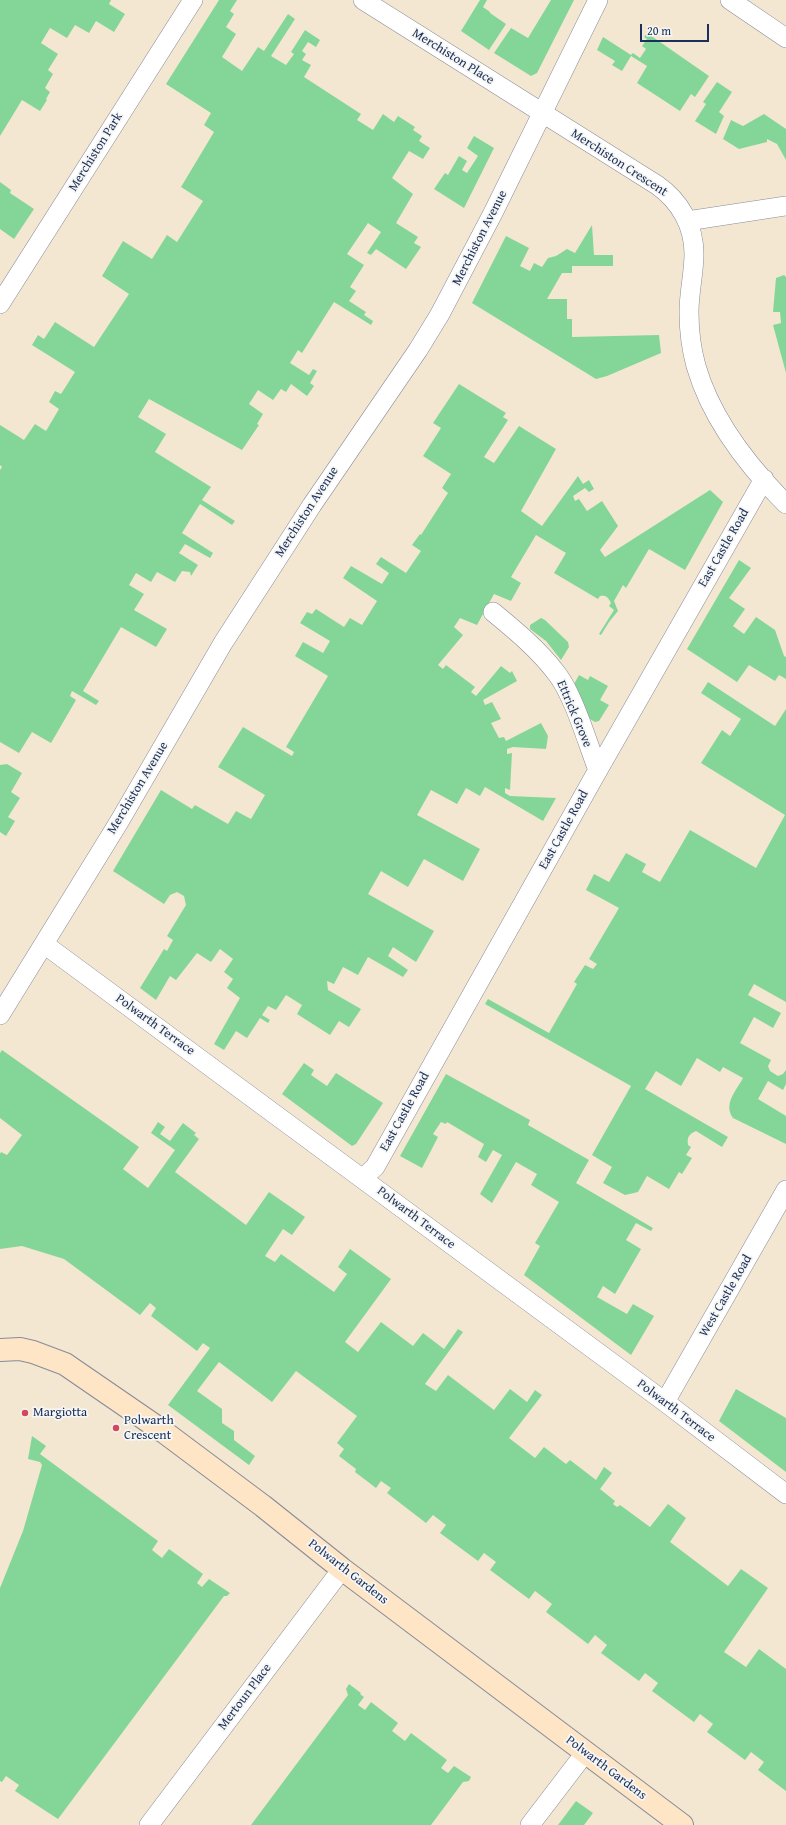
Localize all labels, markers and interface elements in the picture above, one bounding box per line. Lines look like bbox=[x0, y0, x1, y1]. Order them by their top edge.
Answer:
scale bar bbox=[642, 16, 711, 42]
text: 20 m bbox=[647, 22, 671, 39]
street label: Merchiston Place bbox=[409, 26, 497, 88]
street label: Merchiston Park bbox=[66, 110, 126, 194]
street label: Merchiston Crescent bbox=[568, 126, 670, 200]
street label: Merchiston Avenue bbox=[449, 188, 511, 288]
street label: Merchiston Avenue bbox=[272, 464, 342, 560]
street label: East Castle Road bbox=[695, 506, 753, 590]
street label: Ettrick Grove bbox=[553, 678, 595, 750]
street label: Merchiston Avenue bbox=[104, 739, 172, 837]
street label: East Castle Road bbox=[536, 788, 592, 872]
street label: Polwarth Terrace bbox=[112, 991, 198, 1059]
street label: East Castle Road bbox=[377, 1070, 433, 1154]
street label: Polwarth Terrace bbox=[374, 1183, 458, 1253]
street label: West Castle Road bbox=[696, 1252, 756, 1340]
street label: Polwarth Terrace bbox=[634, 1376, 718, 1446]
place label: Margiotta bbox=[33, 1405, 87, 1421]
marker: Margiotta bbox=[20, 1408, 30, 1418]
place label: Polwarth Crescent bbox=[124, 1413, 174, 1444]
marker: Polwarth Crescent bbox=[111, 1423, 121, 1433]
street label: Polwarth Gardens bbox=[305, 1536, 391, 1608]
street label: Mertoun Place bbox=[215, 1661, 275, 1733]
street label: Polwarth Gardens bbox=[563, 1733, 649, 1803]

